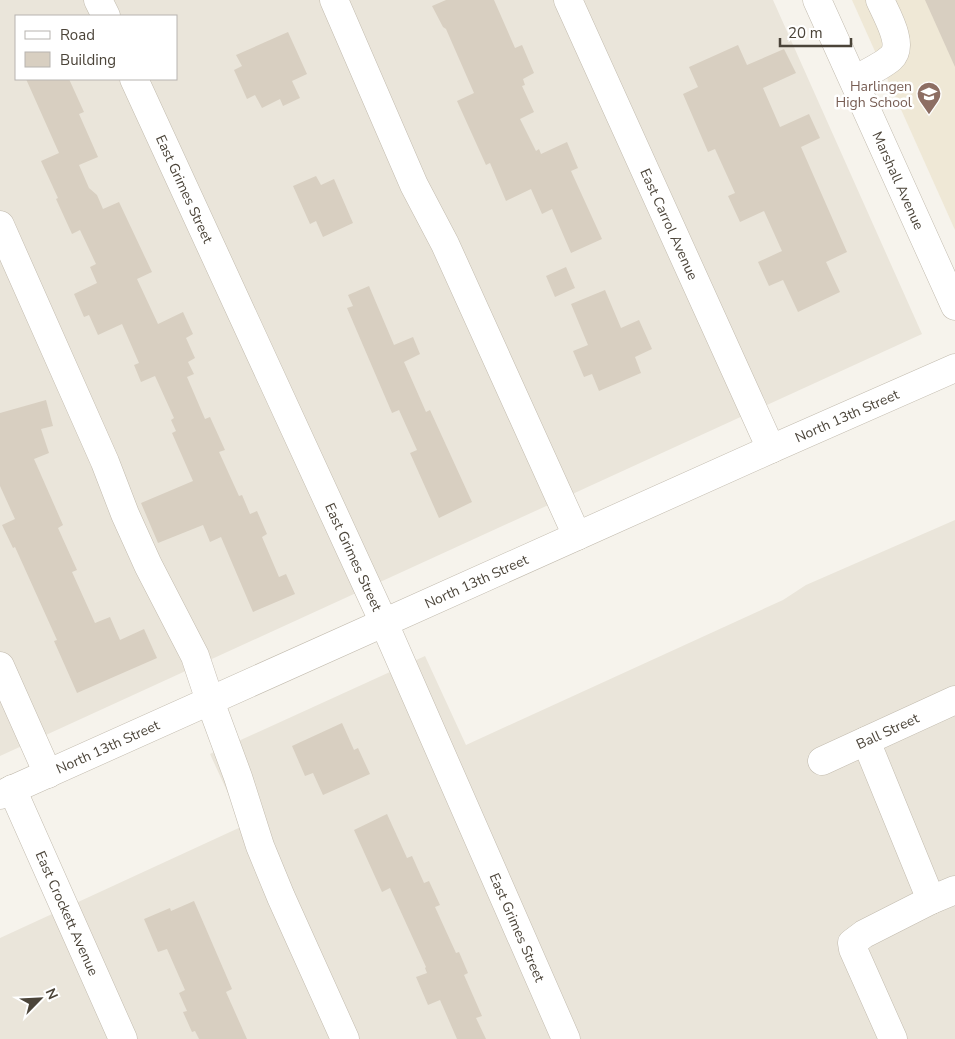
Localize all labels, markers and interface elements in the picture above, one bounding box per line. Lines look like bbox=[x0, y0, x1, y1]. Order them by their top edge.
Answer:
legend bbox=[15, 15, 178, 80]
scale bar bbox=[780, 15, 851, 47]
text: 20 m bbox=[788, 23, 823, 43]
text: Road bbox=[60, 25, 95, 45]
text: Building bbox=[60, 50, 116, 70]
place label: Harlingen High School bbox=[836, 77, 913, 112]
school or university icon: Harlingen High School bbox=[916, 81, 942, 115]
street label: Marshall Avenue bbox=[867, 128, 928, 233]
street label: East Grimes Street bbox=[151, 132, 217, 246]
street label: East Carrol Avenue bbox=[635, 166, 702, 283]
street label: North 13th Street bbox=[792, 385, 902, 447]
street label: East Grimes Street bbox=[320, 500, 386, 614]
street label: North 13th Street bbox=[422, 550, 531, 613]
street label: Ball Street bbox=[853, 709, 922, 754]
street label: North 13th Street bbox=[53, 716, 163, 779]
street label: East Crockett Avenue bbox=[31, 848, 103, 979]
street label: East Grimes Street bbox=[485, 870, 549, 985]
north arrow bbox=[15, 974, 65, 1024]
text: N bbox=[41, 985, 62, 1003]

